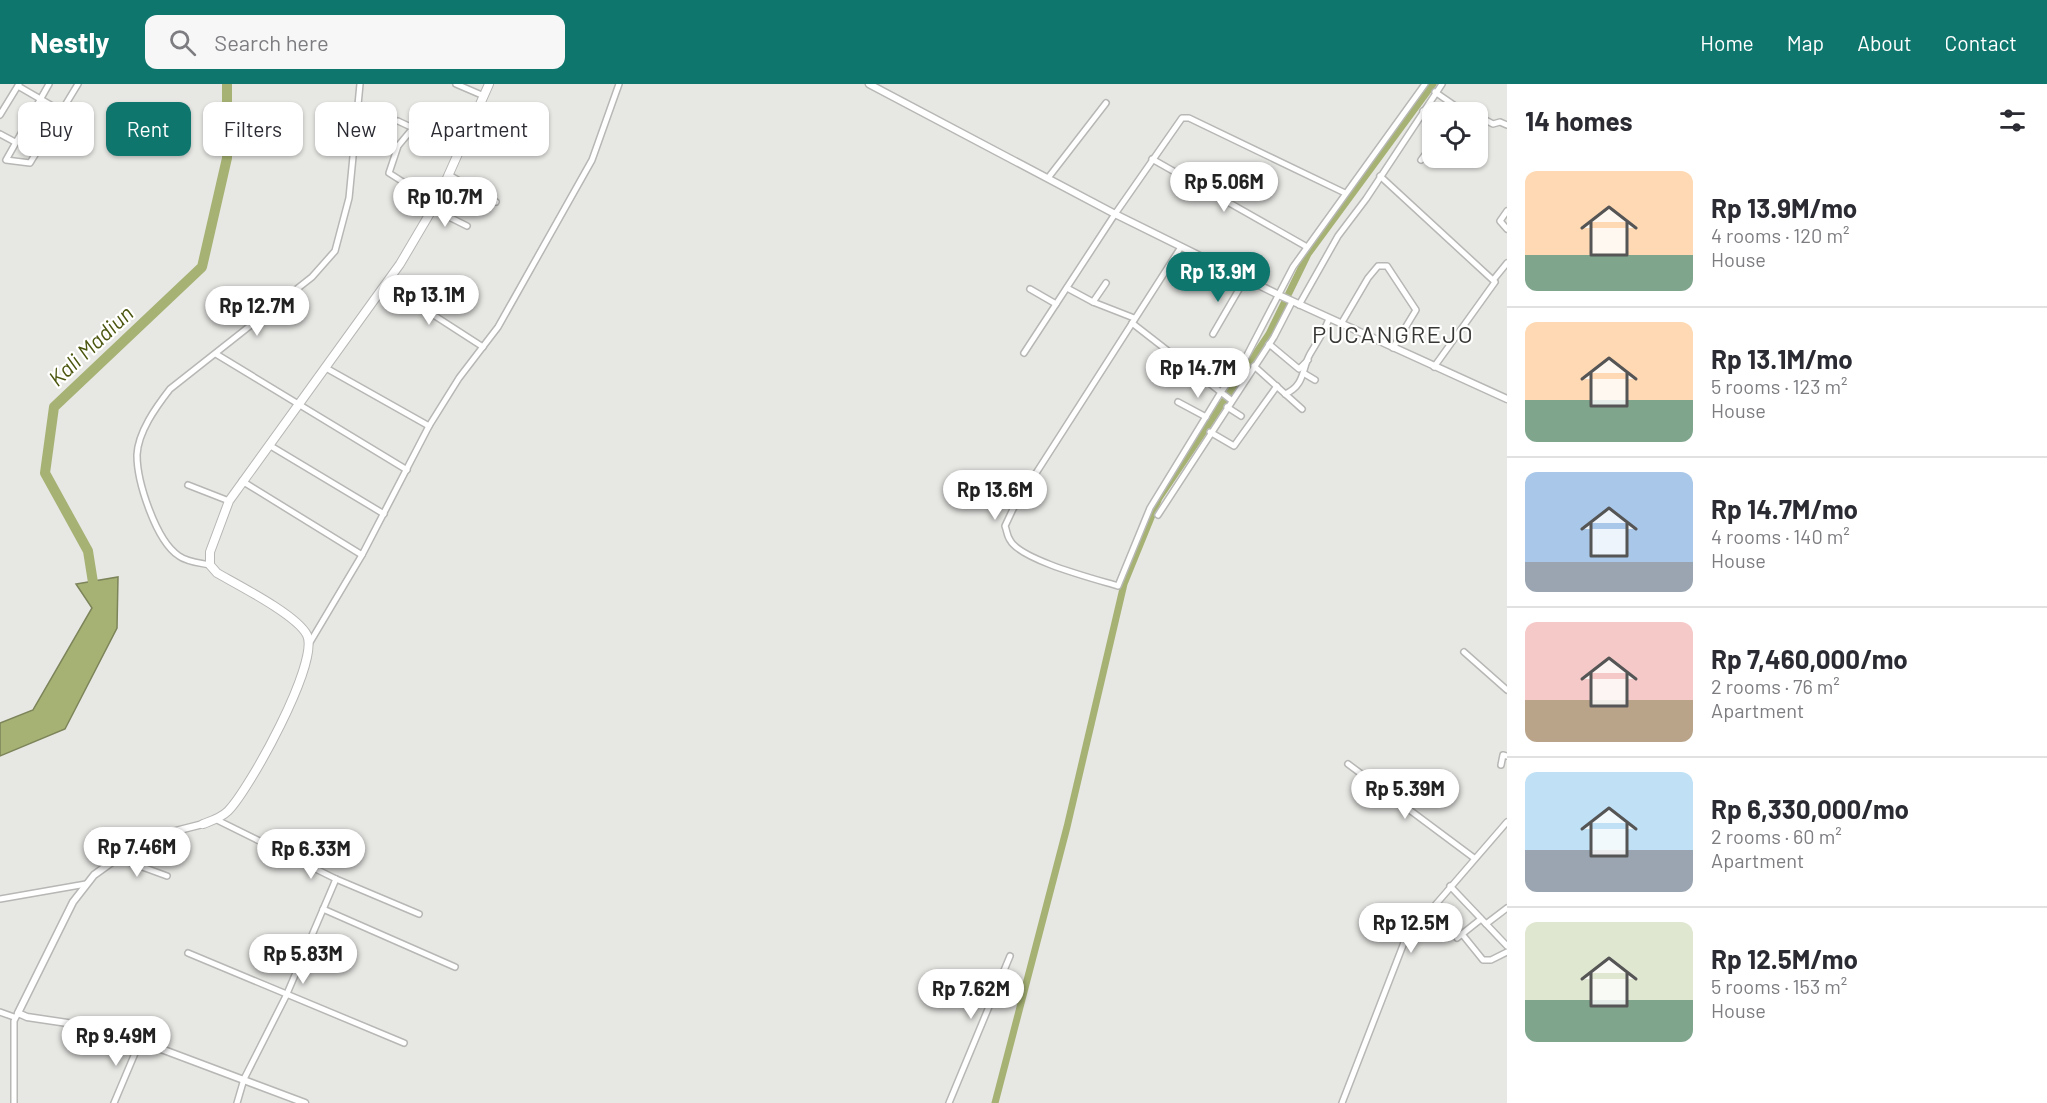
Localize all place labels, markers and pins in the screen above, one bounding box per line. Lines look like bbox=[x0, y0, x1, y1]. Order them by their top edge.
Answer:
pin: Rp 5.06M bbox=[1162, 162, 1286, 213]
pin: Rp 10.7M bbox=[383, 177, 507, 228]
pin: Rp 13.9M bbox=[1156, 252, 1280, 303]
pin: Rp 13.1M bbox=[367, 275, 491, 326]
pin: Rp 12.7M bbox=[195, 286, 319, 337]
pin: Rp 14.7M bbox=[1136, 348, 1260, 399]
pin: Rp 13.6M bbox=[933, 470, 1057, 521]
pin: Rp 5.39M bbox=[1343, 769, 1467, 820]
pin: Rp 7.46M bbox=[75, 827, 199, 878]
pin: Rp 6.33M bbox=[249, 829, 373, 880]
pin: Rp 12.5M bbox=[1349, 903, 1473, 954]
pin: Rp 5.83M bbox=[241, 934, 365, 985]
pin: Rp 7.62M bbox=[909, 969, 1033, 1020]
pin: Rp 9.49M bbox=[54, 1016, 178, 1067]

